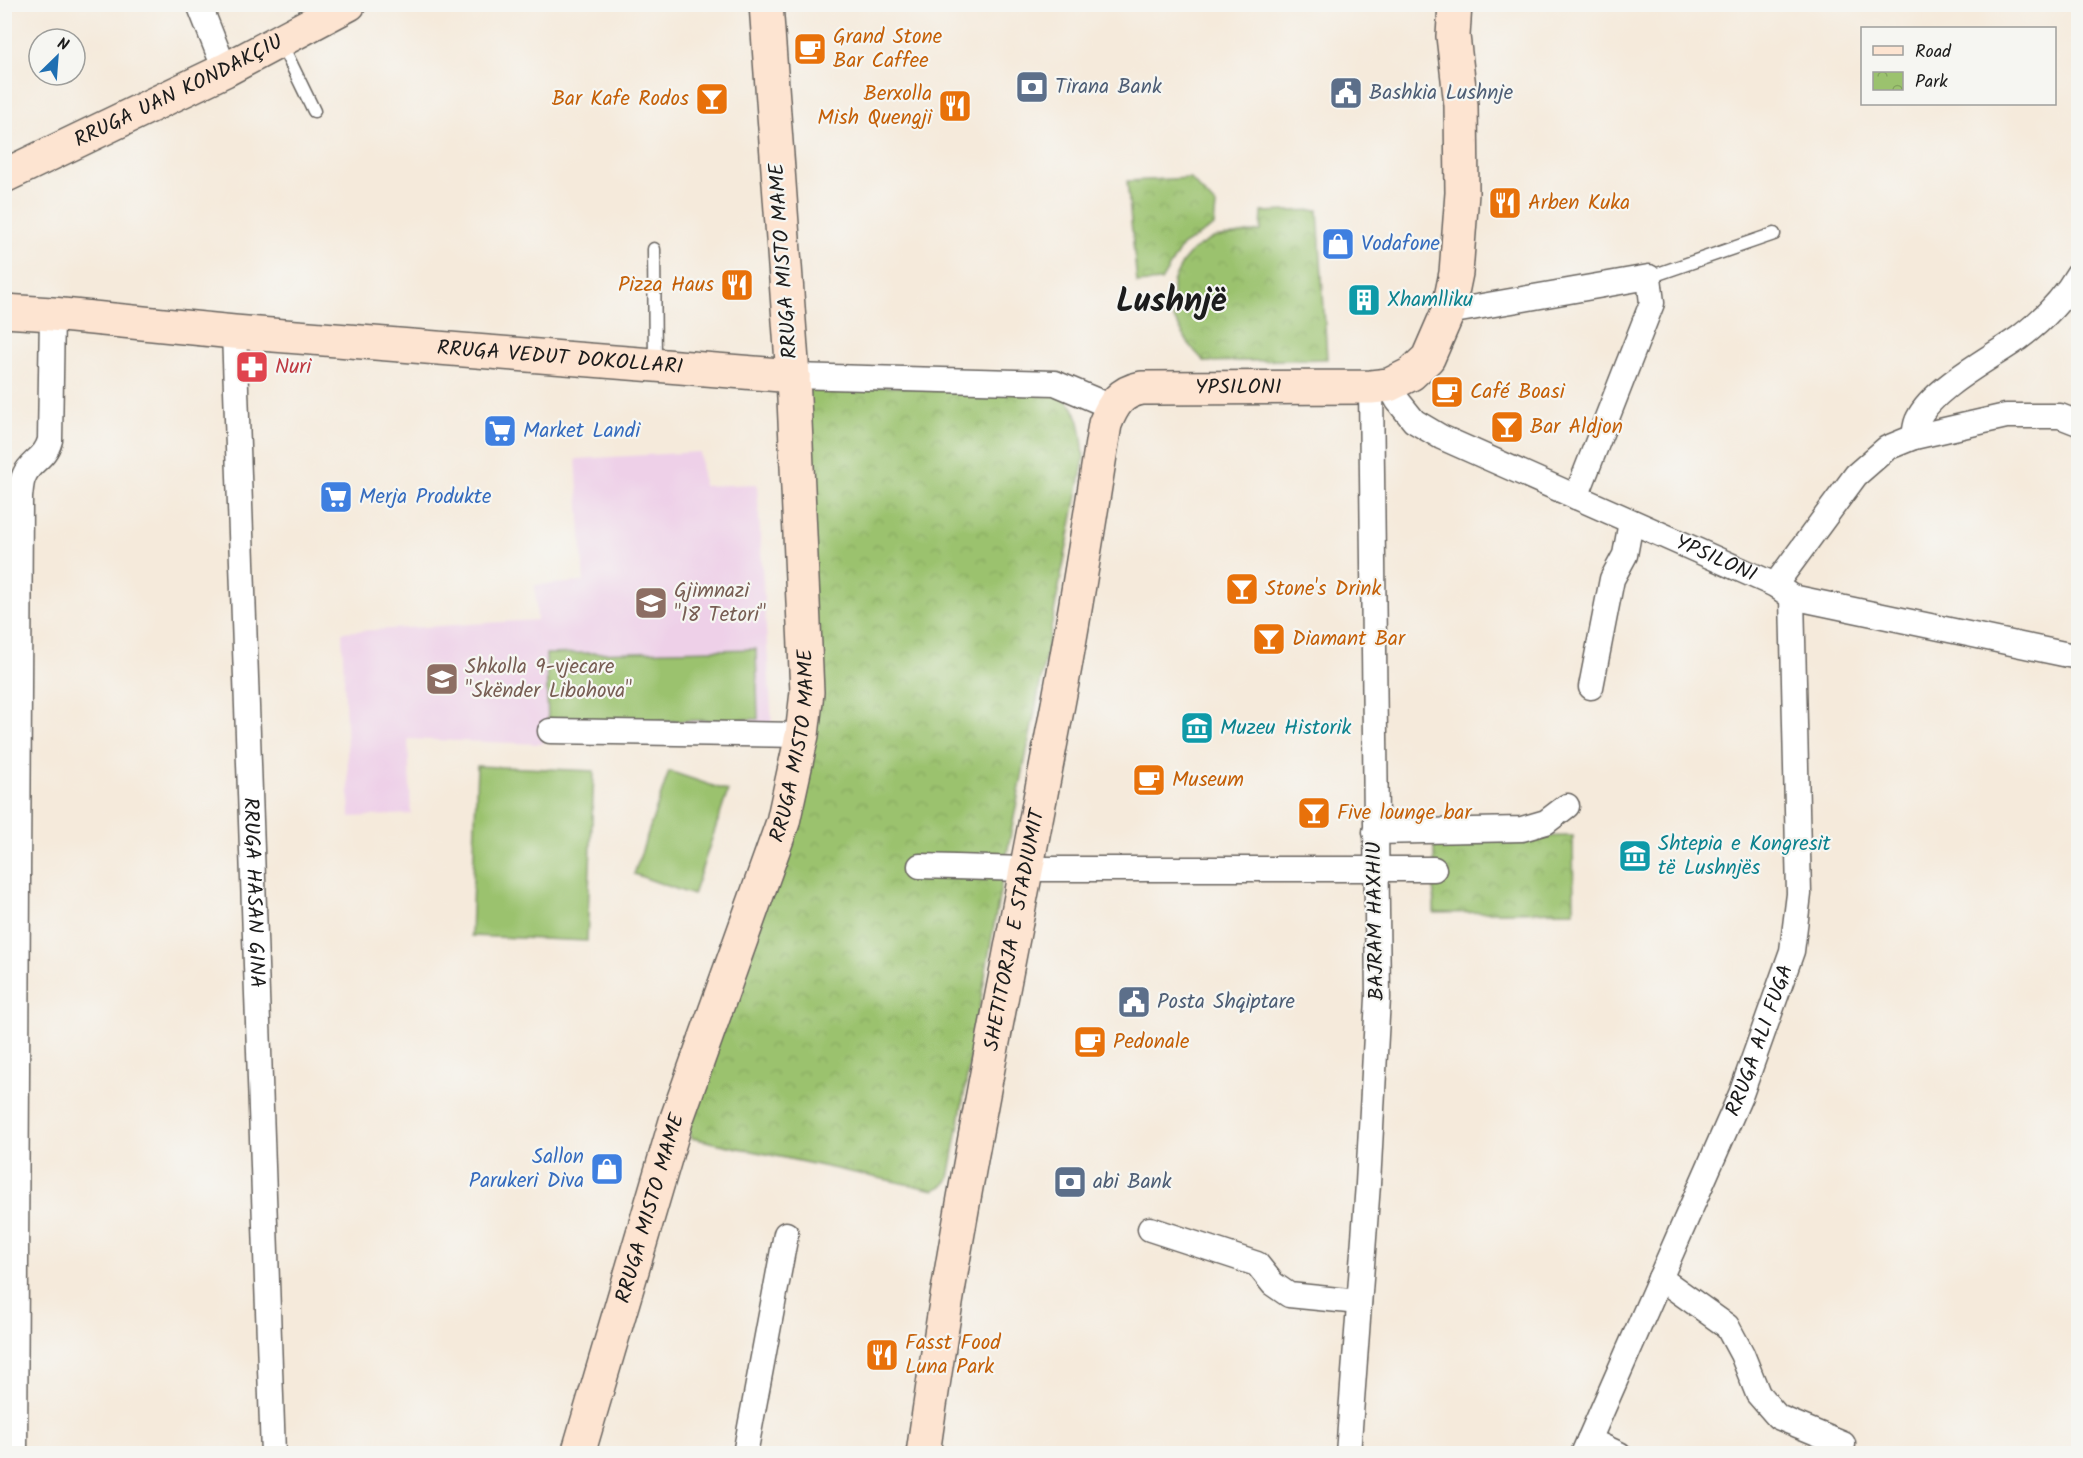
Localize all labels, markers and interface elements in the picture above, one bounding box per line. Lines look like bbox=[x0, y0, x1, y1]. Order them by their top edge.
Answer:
place label: Grand Stone Bar Caffee bbox=[833, 21, 943, 78]
street label: RRUGA UAN KONDAKÇIU bbox=[68, 26, 289, 157]
north arrow bbox=[27, 27, 87, 87]
legend bbox=[1861, 27, 2056, 105]
text: N bbox=[53, 31, 73, 58]
cafe icon: Grand Stone Bar Caffee bbox=[792, 31, 828, 67]
text: Road bbox=[1915, 38, 1952, 67]
text: Park bbox=[1915, 68, 1948, 97]
bank icon: Tirana Bank bbox=[1014, 69, 1050, 105]
place label: Tirana Bank bbox=[1055, 71, 1162, 104]
public building icon: Bashkia Lushnje bbox=[1328, 75, 1364, 111]
place label: Bashkia Lushnje bbox=[1369, 77, 1514, 110]
place label: Berxolla Mish Quengji bbox=[817, 78, 933, 135]
bar icon: Bar Kafe Rodos bbox=[694, 81, 730, 117]
place label: Bar Kafe Rodos bbox=[552, 83, 689, 116]
restaurant icon: Berxolla Mish Quengji bbox=[937, 88, 973, 124]
street label: RRUGA MISTO MAME bbox=[761, 161, 807, 360]
restaurant icon: Arben Kuka bbox=[1487, 185, 1523, 221]
place label: Arben Kuka bbox=[1528, 187, 1630, 220]
shop icon: Vodafone bbox=[1320, 226, 1356, 262]
place label: Vodafone bbox=[1361, 228, 1441, 261]
restaurant icon: Pizza Haus bbox=[719, 267, 755, 303]
place label: Pizza Haus bbox=[618, 269, 714, 302]
district label: Lushnjë bbox=[1116, 276, 1227, 329]
building icon: Xhamlliku bbox=[1346, 282, 1382, 318]
place label: Xhamlliku bbox=[1387, 284, 1473, 317]
street label: RRUGA VEDUT DOKOLLARI bbox=[436, 332, 684, 384]
pharmacy icon: Nuri bbox=[234, 349, 270, 385]
place label: Nuri bbox=[275, 351, 312, 384]
street label: YPSILONI bbox=[1195, 371, 1282, 404]
cafe icon: Café Boasi bbox=[1429, 374, 1465, 410]
place label: Café Boasi bbox=[1470, 376, 1566, 409]
bar icon: Bar Aldjon bbox=[1489, 409, 1525, 445]
place label: Bar Aldjon bbox=[1530, 411, 1623, 444]
supermarket icon: Market Landi bbox=[482, 413, 518, 449]
place label: Market Landi bbox=[523, 415, 641, 448]
supermarket icon: Merja Produkte bbox=[318, 479, 354, 515]
place label: Merja Produkte bbox=[359, 481, 492, 514]
street label: YPSILONI bbox=[1670, 526, 1762, 591]
bar icon: Stone's Drink bbox=[1224, 571, 1260, 607]
place label: Stone's Drink bbox=[1265, 573, 1382, 606]
place label: Gjimnazi "18 Tetori" bbox=[674, 575, 766, 632]
school or university icon: Gjimnazi "18 Tetori" bbox=[633, 585, 669, 621]
bar icon: Diamant Bar bbox=[1251, 621, 1287, 657]
place label: Diamant Bar bbox=[1292, 623, 1406, 656]
street label: RRUGA MISTO MAME bbox=[760, 648, 824, 847]
place label: Shkolla 9-vjecare "Skënder Libohova" bbox=[465, 651, 632, 708]
school or university icon: Shkolla 9-vjecare "Skënder Libohova" bbox=[424, 661, 460, 697]
museum icon: Muzeu Historik bbox=[1179, 710, 1215, 746]
place label: Muzeu Historik bbox=[1220, 712, 1351, 745]
cafe icon: Museum bbox=[1131, 762, 1167, 798]
place label: Museum bbox=[1172, 764, 1244, 797]
bar icon: Five lounge bar bbox=[1296, 795, 1332, 831]
street label: RRUGA HASAN GINA bbox=[234, 797, 273, 989]
place label: Five lounge bar bbox=[1337, 797, 1472, 830]
street label: SHETITORJA E STADIUMIT bbox=[975, 805, 1054, 1054]
place label: Shtepia e Kongresit të Lushnjës bbox=[1658, 828, 1832, 885]
museum icon: Shtepia e Kongresit të Lushnjës bbox=[1617, 838, 1653, 874]
street label: BAJRAM HAXHIU bbox=[1358, 841, 1394, 1001]
street label: RRUGA ALI FUGA bbox=[1717, 960, 1802, 1122]
public building icon: Posta Shqiptare bbox=[1116, 984, 1152, 1020]
place label: Posta Shqiptare bbox=[1157, 986, 1296, 1019]
cafe icon: Pedonale bbox=[1072, 1024, 1108, 1060]
place label: Pedonale bbox=[1113, 1026, 1190, 1059]
street label: RRUGA MISTO MAME bbox=[607, 1108, 694, 1307]
place label: Sallon Parukeri Diva bbox=[469, 1141, 584, 1198]
shop icon: Sallon Parukeri Diva bbox=[589, 1151, 625, 1187]
bank icon: abi Bank bbox=[1052, 1164, 1088, 1200]
place label: abi Bank bbox=[1093, 1166, 1172, 1199]
place label: Fasst Food Luna Park bbox=[905, 1327, 1001, 1384]
restaurant icon: Fasst Food Luna Park bbox=[864, 1337, 900, 1373]

